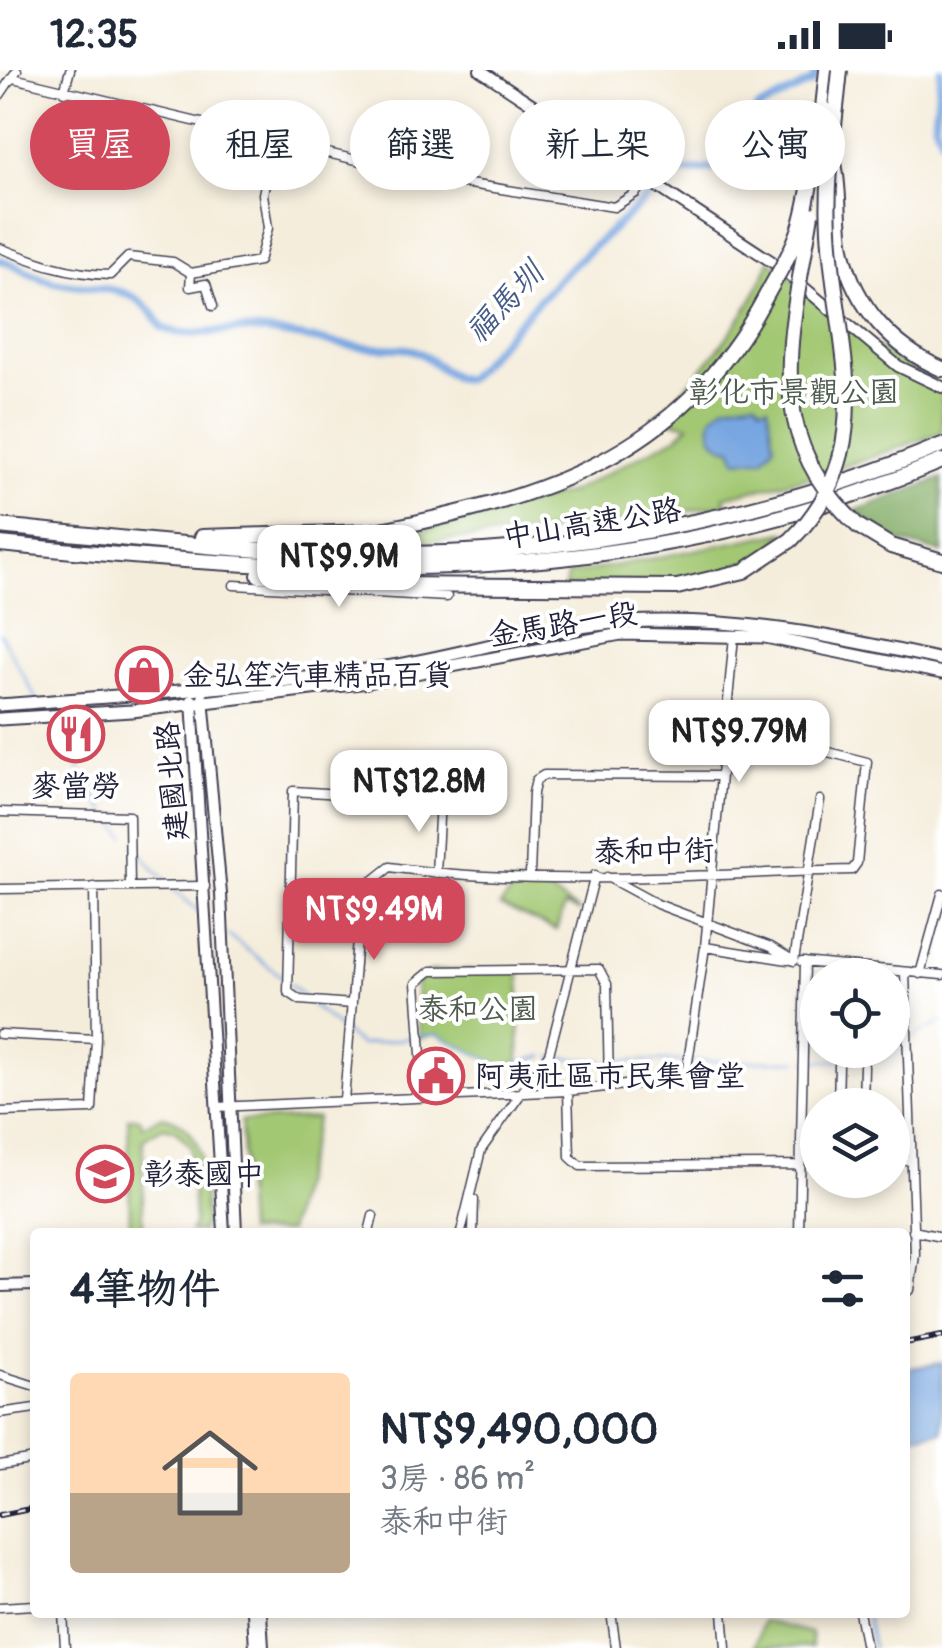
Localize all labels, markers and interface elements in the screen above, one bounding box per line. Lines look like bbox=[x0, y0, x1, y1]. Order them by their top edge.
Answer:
text: 12:35 bbox=[50, 11, 138, 59]
chip: 買屋 bbox=[30, 100, 170, 190]
chip: 租屋 bbox=[190, 100, 330, 190]
chip: 篩選 bbox=[350, 100, 490, 190]
chip: 新上架 bbox=[510, 100, 685, 190]
chip: 公寓 bbox=[705, 100, 845, 190]
water label: 福馬圳 bbox=[457, 252, 554, 351]
park label: 彰化市景觀公園 bbox=[689, 374, 899, 411]
street label: 中山高速公路 bbox=[500, 491, 684, 556]
pin: NT$9.9M bbox=[247, 525, 431, 610]
text: NT$9.9M bbox=[279, 537, 399, 577]
street label: 金馬路一段 bbox=[486, 594, 640, 654]
shop icon: 金弘笙汽車精品百貨 bbox=[114, 645, 174, 705]
place label: 金弘笙汽車精品百貨 bbox=[183, 657, 453, 694]
pin: NT$9.79M bbox=[636, 700, 842, 785]
restaurant icon: 麥當勞 bbox=[46, 704, 106, 764]
text: NT$9.79M bbox=[671, 712, 807, 752]
street label: 建國北路 bbox=[149, 720, 196, 842]
pin: NT$12.8M bbox=[316, 750, 522, 835]
text: NT$12.8M bbox=[352, 762, 486, 802]
place label: 麥當勞 bbox=[31, 768, 121, 805]
street label: 泰和中街 bbox=[594, 832, 714, 871]
pin: NT$9.49M bbox=[271, 878, 477, 963]
text: NT$9.49M bbox=[305, 890, 443, 930]
map controls bbox=[800, 958, 910, 1198]
button: locate bbox=[800, 958, 910, 1068]
park label: 泰和公園 bbox=[418, 991, 538, 1028]
public building icon: 阿夷社區市民集會堂 bbox=[406, 1046, 466, 1106]
place label: 阿夷社區市民集會堂 bbox=[475, 1058, 745, 1095]
button: layers bbox=[800, 1088, 910, 1198]
school or university icon: 彰泰國中 bbox=[75, 1144, 135, 1204]
place label: 彰泰國中 bbox=[144, 1156, 264, 1193]
icon: filters bbox=[815, 1261, 870, 1316]
text: 4筆物件 bbox=[70, 1264, 220, 1316]
text: NT$9,490,000 bbox=[380, 1404, 658, 1456]
icon: home bbox=[150, 1413, 270, 1533]
text: 3房 · 86 m² bbox=[380, 1459, 535, 1499]
text: 泰和中街 bbox=[380, 1502, 508, 1542]

